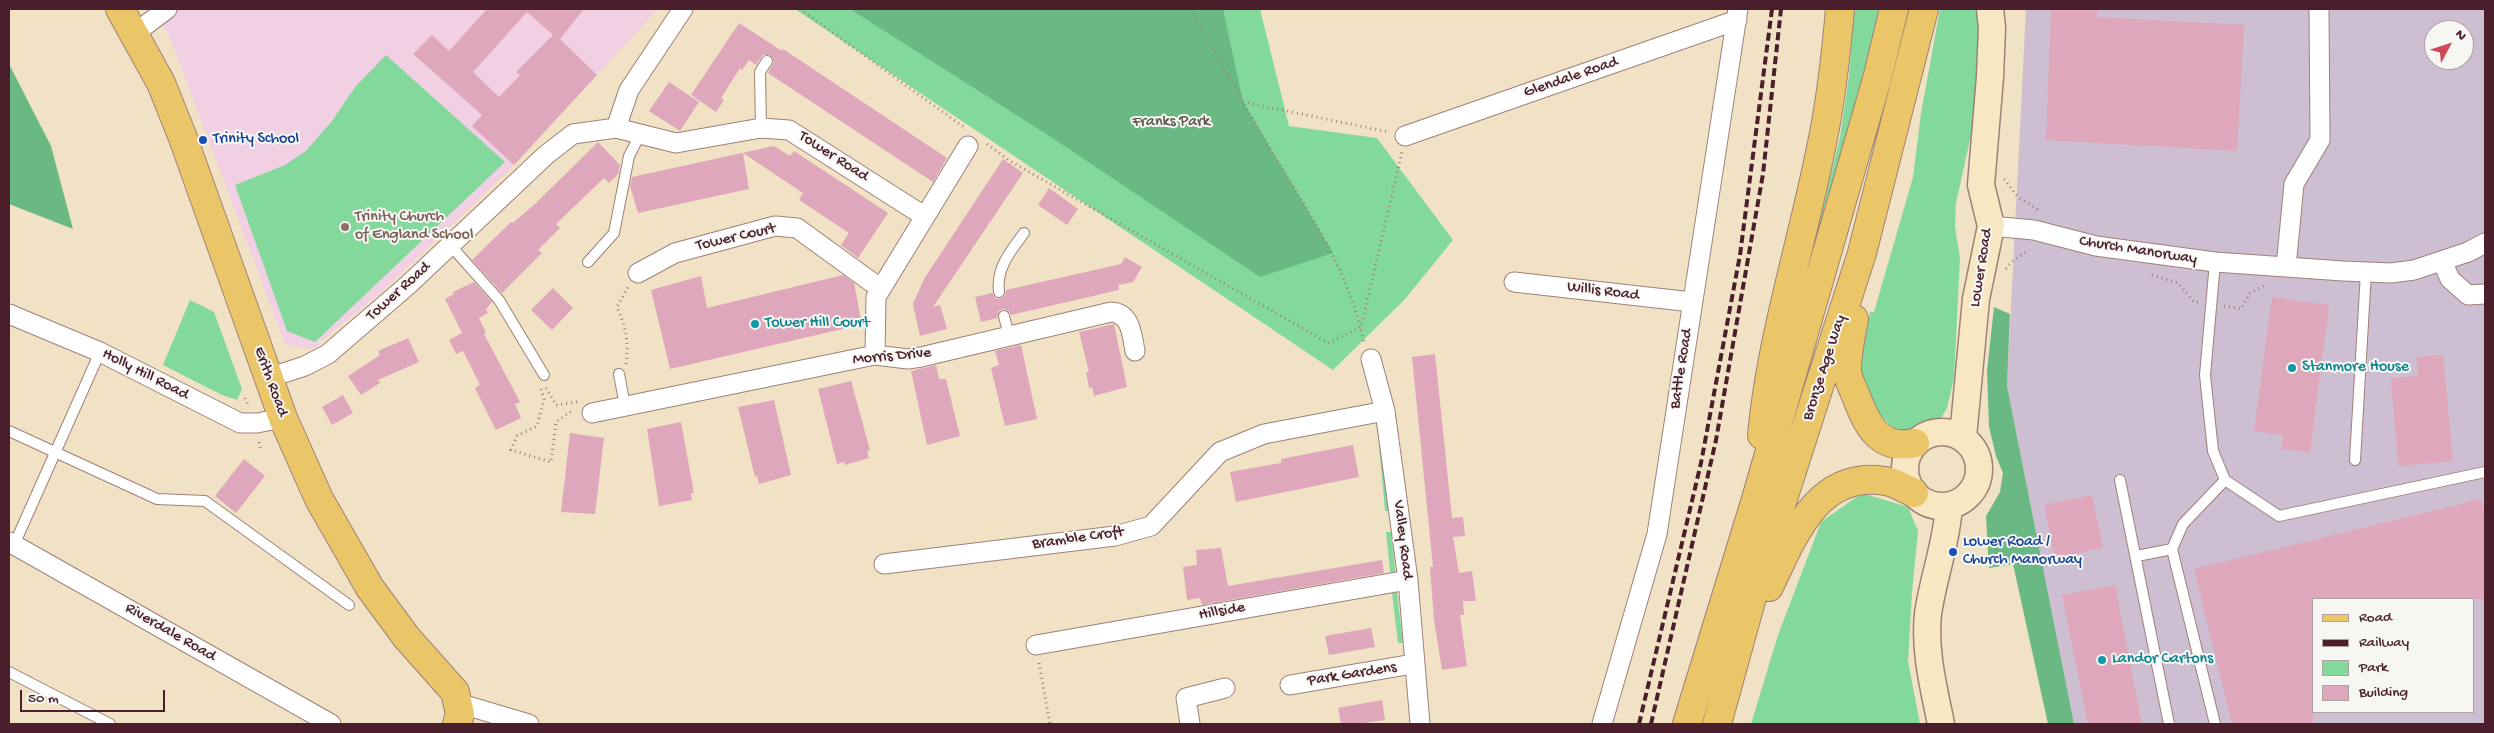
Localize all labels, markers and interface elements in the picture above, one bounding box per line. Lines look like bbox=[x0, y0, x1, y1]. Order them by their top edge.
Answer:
north arrow bbox=[2424, 20, 2474, 70]
text: N bbox=[2451, 27, 2470, 45]
street label: Glendale Road bbox=[1521, 53, 1621, 103]
park label: Franks Park bbox=[1132, 113, 1210, 133]
street label: Tower Road bbox=[794, 127, 872, 187]
place label: Trinity School bbox=[213, 130, 299, 150]
marker: Trinity School bbox=[197, 134, 209, 146]
place label: Trinity Church of England School bbox=[355, 208, 473, 246]
street label: Tower Court bbox=[694, 220, 778, 256]
marker: Trinity Church of England School bbox=[339, 221, 351, 233]
street label: Lower Road bbox=[1966, 227, 1998, 309]
street label: Church Manorway bbox=[2078, 232, 2198, 270]
street label: Tower Road bbox=[363, 258, 435, 326]
street label: Willis Road bbox=[1566, 278, 1640, 306]
street label: Bronze Age Way bbox=[1799, 313, 1851, 423]
place label: Tower Hill Court bbox=[765, 314, 870, 334]
marker: Tower Hill Court bbox=[749, 318, 761, 330]
street label: Battle Road bbox=[1666, 328, 1698, 410]
street label: Erith Road bbox=[249, 344, 291, 420]
street label: Morris Drive bbox=[852, 344, 932, 370]
street label: Holly Hill Road bbox=[99, 345, 191, 405]
place label: Stanmore House bbox=[2302, 358, 2409, 378]
marker: Stanmore House bbox=[2286, 362, 2298, 374]
street label: Valley Road bbox=[1388, 499, 1416, 581]
street label: Bramble Croft bbox=[1031, 523, 1125, 555]
place label: Lower Road / Church Manorway bbox=[1963, 533, 2082, 571]
marker: Lower Road / Church Manorway bbox=[1947, 546, 1959, 558]
street label: Hillside bbox=[1197, 598, 1247, 626]
legend bbox=[2312, 598, 2474, 713]
street label: Riverdale Road bbox=[121, 599, 219, 667]
text: Road bbox=[2359, 609, 2392, 627]
text: Railway bbox=[2359, 634, 2409, 652]
place label: Landor Cartons bbox=[2112, 650, 2213, 670]
marker: Landor Cartons bbox=[2096, 654, 2108, 666]
street label: Park Gardens bbox=[1306, 658, 1398, 692]
text: Park bbox=[2359, 659, 2388, 677]
scale bar bbox=[22, 680, 168, 712]
text: Building bbox=[2359, 684, 2408, 702]
text: 50 m bbox=[28, 690, 59, 708]

